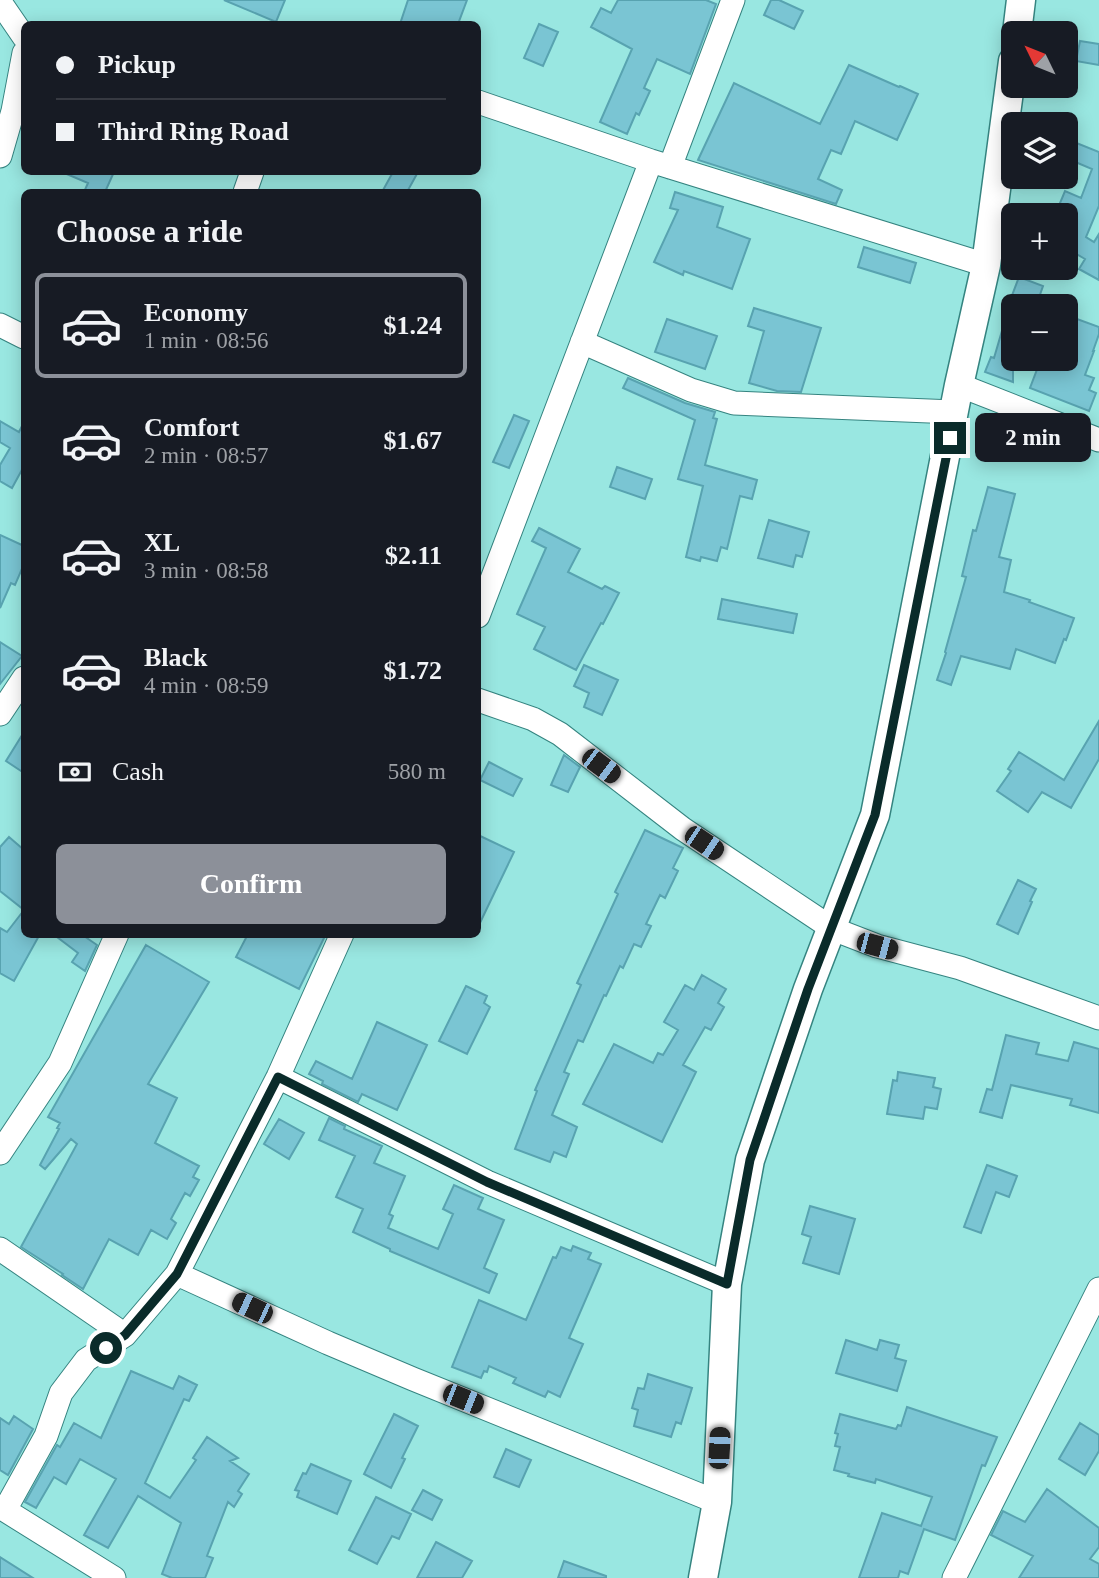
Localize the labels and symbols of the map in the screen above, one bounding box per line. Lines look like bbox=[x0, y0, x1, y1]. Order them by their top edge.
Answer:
north arrow bbox=[1001, 21, 1078, 98]
callout: 2 min bbox=[974, 414, 1090, 462]
route end bbox=[934, 422, 966, 454]
car bbox=[578, 745, 625, 787]
car bbox=[681, 823, 728, 863]
car bbox=[854, 930, 901, 962]
car bbox=[229, 1290, 276, 1326]
route start bbox=[90, 1332, 122, 1364]
car bbox=[440, 1381, 487, 1417]
car bbox=[708, 1426, 731, 1470]

